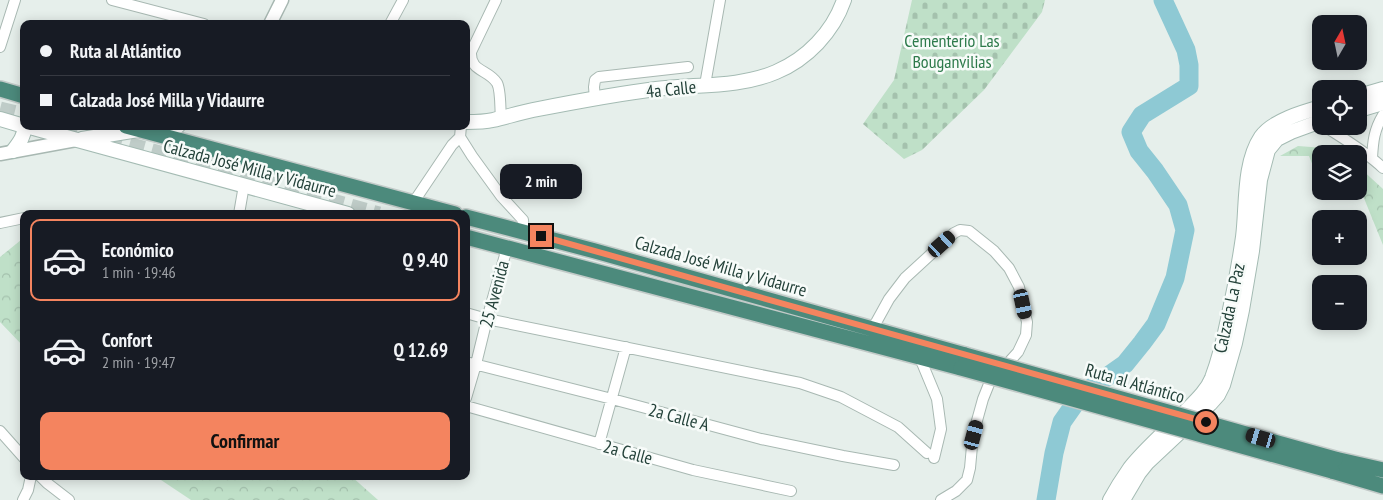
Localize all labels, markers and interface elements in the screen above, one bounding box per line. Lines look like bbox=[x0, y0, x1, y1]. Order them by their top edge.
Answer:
north arrow bbox=[1312, 15, 1368, 70]
map controls bbox=[1312, 15, 1367, 330]
park label: Cementerio Las Bouganvilias bbox=[904, 29, 1000, 73]
text: Ruta al Atlántico bbox=[70, 39, 181, 63]
street label: 4a Calle bbox=[645, 75, 697, 103]
button: locate bbox=[1312, 80, 1367, 135]
text: Calzada José Milla y Vidaurre bbox=[70, 88, 265, 112]
street label: Calzada José Milla y Vidaurre bbox=[161, 134, 339, 202]
button: layers bbox=[1312, 145, 1367, 200]
callout: 2 min bbox=[500, 164, 582, 198]
text: 2 min bbox=[525, 171, 557, 191]
button: + bbox=[1312, 210, 1367, 265]
route end bbox=[530, 225, 552, 247]
car bbox=[925, 228, 958, 260]
street label: Calzada José Milla y Vidaurre bbox=[632, 230, 810, 302]
icon: car bbox=[42, 238, 87, 283]
text: Económico bbox=[102, 238, 174, 262]
text: Q 9.40 bbox=[403, 248, 448, 272]
street label: 25 Avenida bbox=[474, 258, 514, 330]
street label: Calzada La Paz bbox=[1208, 261, 1250, 355]
text: 1 min · 19:46 bbox=[102, 262, 176, 282]
button: − bbox=[1312, 275, 1367, 330]
car bbox=[1012, 288, 1033, 320]
icon: car bbox=[42, 328, 87, 373]
text: Confort bbox=[102, 328, 152, 352]
text: Q 12.69 bbox=[393, 338, 448, 362]
text: 2 min · 19:47 bbox=[102, 352, 176, 372]
street label: Ruta al Atlántico bbox=[1083, 358, 1188, 408]
street label: 2a Calle A bbox=[646, 398, 712, 436]
route start bbox=[1195, 411, 1217, 433]
button: Confirmar bbox=[40, 412, 450, 470]
car bbox=[962, 419, 985, 451]
car bbox=[1244, 427, 1277, 449]
street label: 2a Calle bbox=[601, 434, 655, 470]

